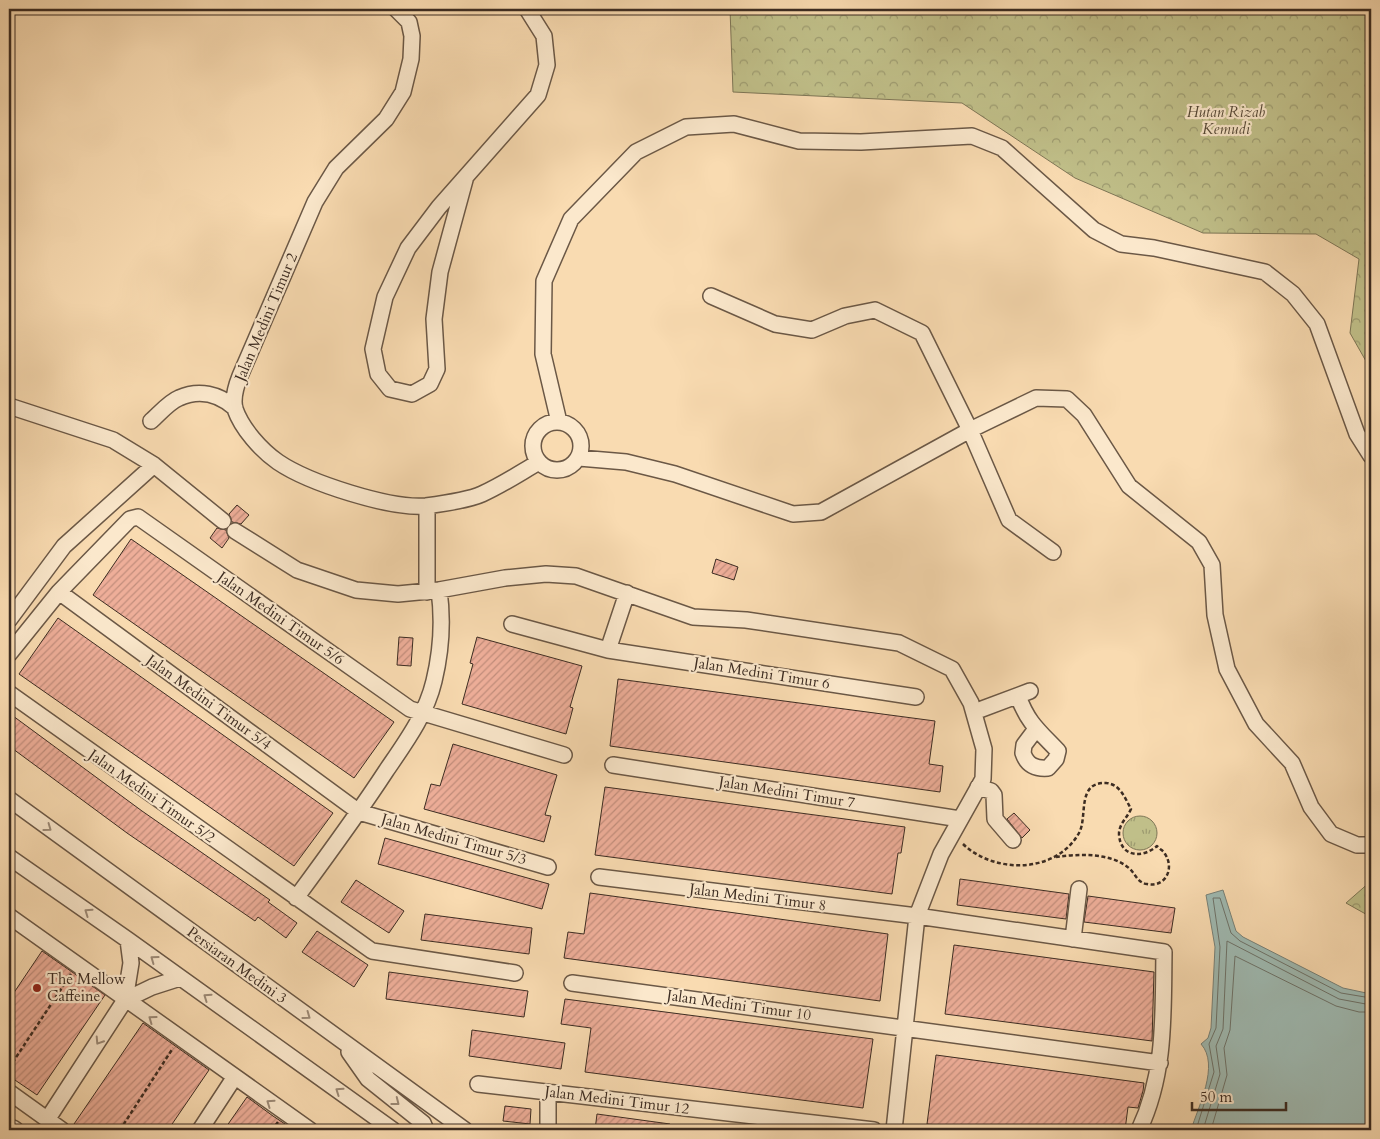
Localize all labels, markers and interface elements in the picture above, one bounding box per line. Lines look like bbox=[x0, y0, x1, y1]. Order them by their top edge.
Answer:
park label: Hutan Rizab Kemudi bbox=[1187, 102, 1266, 139]
street label: Jalan Medini Timur 2 bbox=[229, 249, 302, 386]
street label: Jalan Medini Timur 5/6 bbox=[212, 566, 349, 669]
street label: Jalan Medini Timur 5/4 bbox=[141, 649, 276, 754]
street label: Jalan Medini Timur 6 bbox=[690, 652, 832, 694]
street label: Jalan Medini Timur 5/2 bbox=[83, 744, 220, 847]
street label: Jalan Medini Timur 7 bbox=[715, 771, 857, 813]
street label: Jalan Medini Timur 5/3 bbox=[377, 808, 529, 869]
one-way arrow bbox=[42, 822, 52, 831]
street label: Jalan Medini Timur 8 bbox=[686, 878, 828, 915]
one-way arrow bbox=[84, 909, 94, 918]
street label: Persiaran Medini 3 bbox=[183, 922, 291, 1008]
one-way arrow bbox=[150, 956, 160, 965]
place label: The Mellow Caffeine bbox=[47, 969, 126, 1006]
marker: The Mellow Caffeine bbox=[31, 982, 43, 994]
street label: Jalan Medini Timur 10 bbox=[664, 985, 813, 1025]
one-way arrow bbox=[203, 994, 213, 1003]
one-way arrow bbox=[301, 1010, 311, 1019]
one-way arrow bbox=[148, 1016, 158, 1025]
one-way arrow bbox=[96, 1035, 105, 1044]
scale bar bbox=[1192, 1079, 1286, 1111]
street label: Jalan Medini Timur 12 bbox=[542, 1081, 691, 1119]
text: 50 m bbox=[1200, 1087, 1232, 1107]
one-way arrow bbox=[335, 1088, 345, 1097]
one-way arrow bbox=[390, 1097, 399, 1105]
one-way arrow bbox=[266, 1100, 275, 1109]

